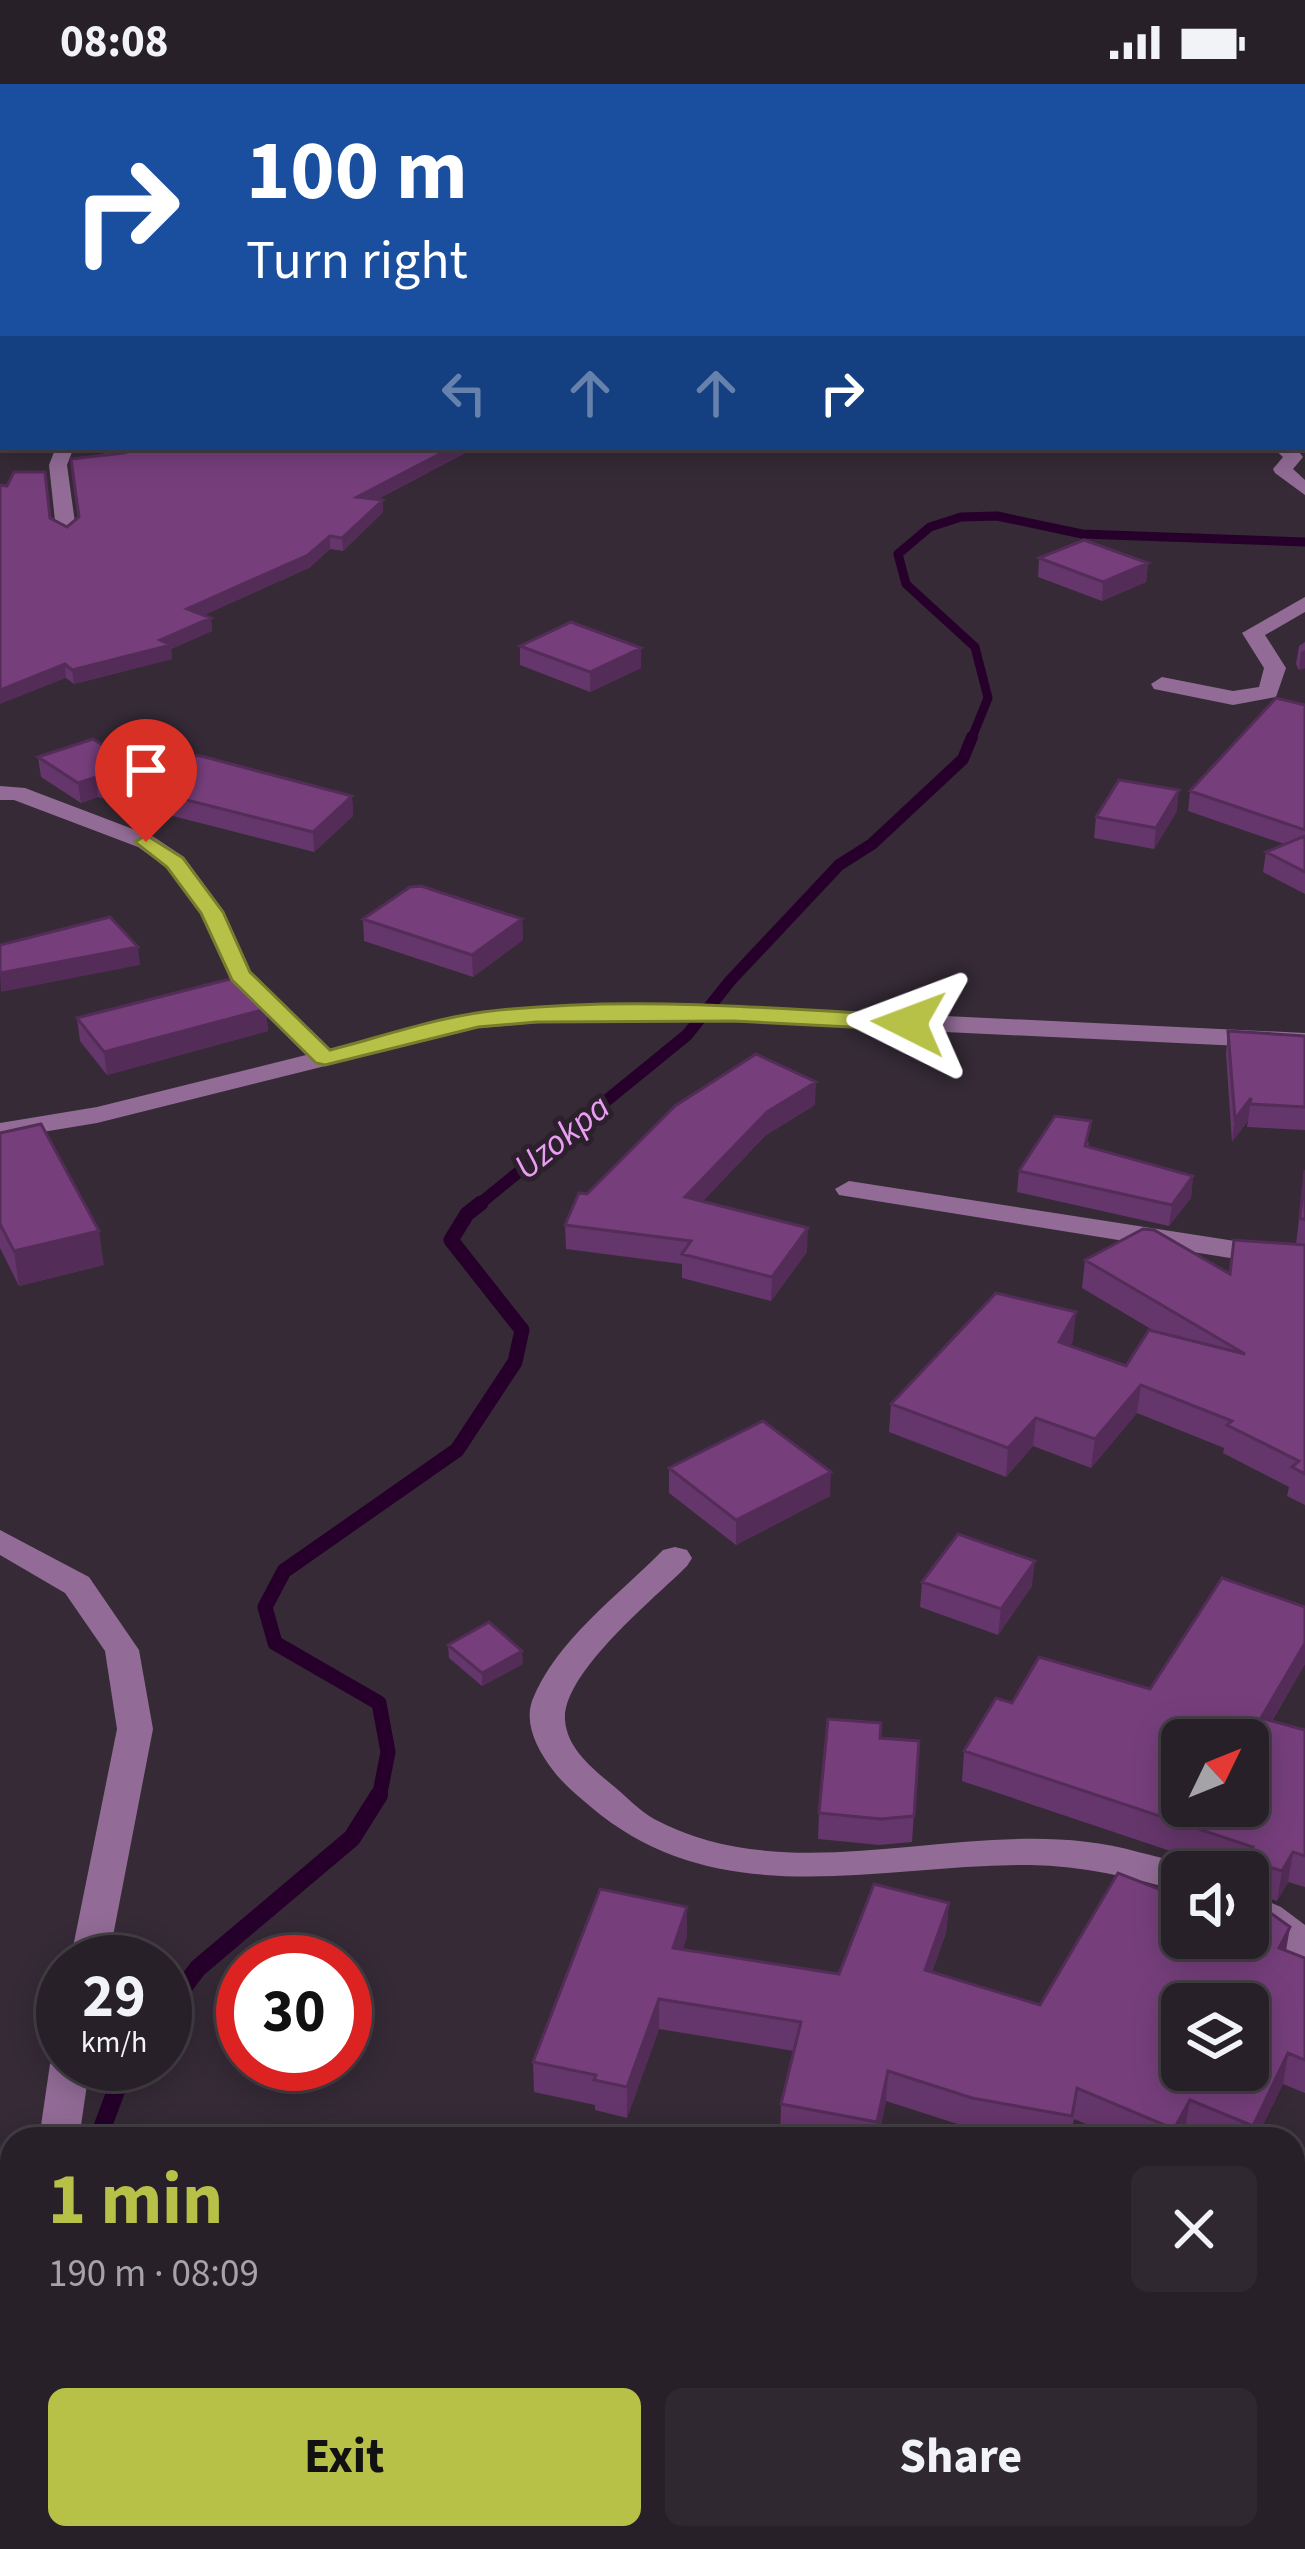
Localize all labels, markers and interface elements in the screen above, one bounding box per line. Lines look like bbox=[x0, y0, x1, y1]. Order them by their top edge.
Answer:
text: 08:08 bbox=[60, 10, 169, 74]
text: 100 m bbox=[246, 112, 468, 232]
icon: right bbox=[48, 132, 204, 288]
text: Turn right bbox=[246, 223, 468, 300]
icon: left bbox=[431, 360, 497, 426]
icon: ahead bbox=[557, 360, 623, 426]
icon: ahead bbox=[683, 360, 749, 426]
icon: right bbox=[809, 360, 875, 426]
pin bbox=[95, 719, 197, 842]
icon: arrive bbox=[113, 737, 179, 803]
position arrow bbox=[846, 960, 972, 1086]
water label: Uzokpa bbox=[503, 1082, 621, 1192]
north arrow bbox=[1161, 1719, 1269, 1827]
map controls bbox=[1161, 1719, 1269, 2091]
button: sound bbox=[1161, 1851, 1269, 1959]
speed limit sign: 30 bbox=[216, 1935, 372, 2091]
text: 29 bbox=[82, 1955, 146, 2040]
button: layers bbox=[1161, 1983, 1269, 2091]
text: km/h bbox=[81, 2021, 147, 2064]
text: 1 min bbox=[48, 2149, 223, 2252]
button: close bbox=[1131, 2166, 1257, 2292]
text: 190 m · 08:09 bbox=[48, 2246, 259, 2302]
button: Exit bbox=[48, 2388, 641, 2526]
button: Share bbox=[665, 2388, 1257, 2526]

